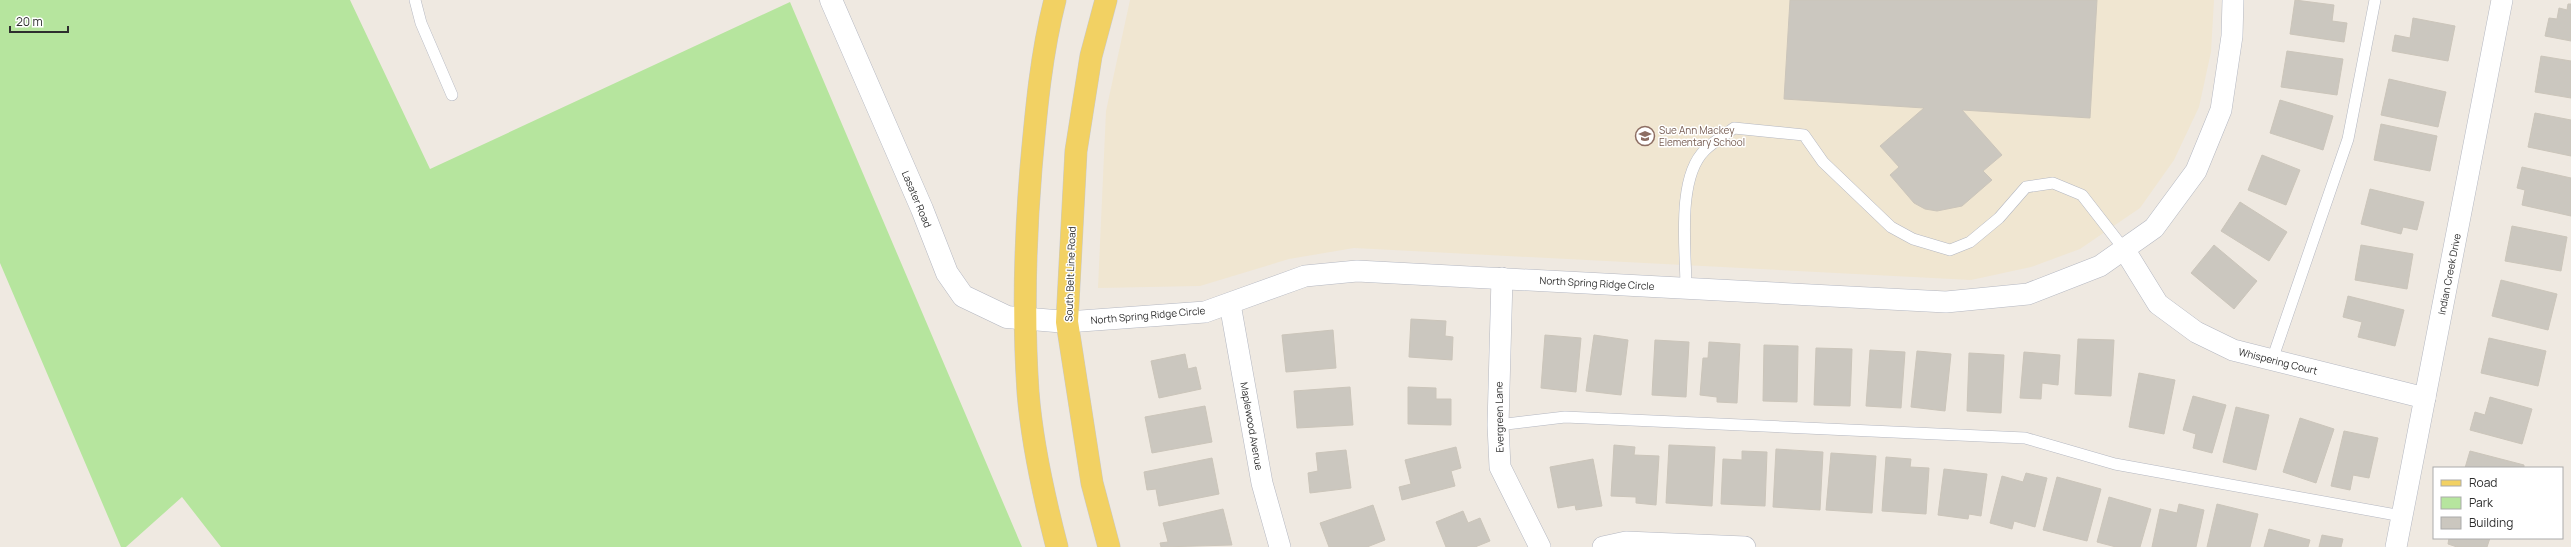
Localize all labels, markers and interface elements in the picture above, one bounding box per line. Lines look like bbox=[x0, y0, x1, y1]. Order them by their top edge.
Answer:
scale bar bbox=[10, 8, 68, 34]
text: 20 m bbox=[16, 13, 43, 30]
place label: Sue Ann Mackey Elementary School bbox=[1659, 123, 1745, 149]
school or university icon: Sue Ann Mackey Elementary School bbox=[1634, 125, 1656, 147]
street label: Lasater Road bbox=[899, 168, 935, 230]
street label: South Belt Line Road bbox=[1061, 226, 1079, 322]
street label: Indian Creek Drive bbox=[2434, 232, 2464, 316]
street label: North Spring Ridge Circle bbox=[1539, 273, 1655, 293]
street label: North Spring Ridge Circle bbox=[1090, 303, 1206, 327]
street label: Whispering Court bbox=[2237, 344, 2319, 378]
street label: Maplewood Avenue bbox=[1237, 381, 1267, 471]
street label: Evergreen Lane bbox=[1491, 381, 1507, 453]
legend bbox=[2433, 467, 2563, 539]
text: Road bbox=[2469, 474, 2497, 491]
text: Park bbox=[2469, 494, 2494, 511]
text: Building bbox=[2469, 514, 2513, 531]

